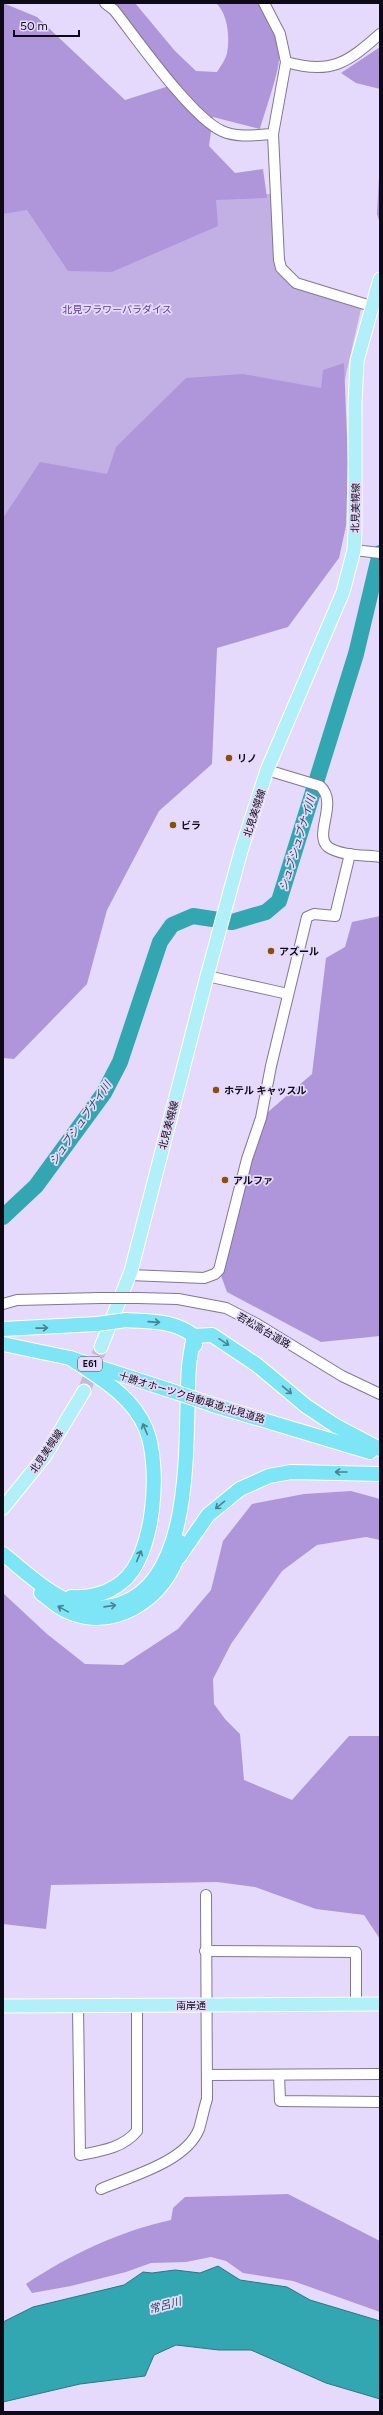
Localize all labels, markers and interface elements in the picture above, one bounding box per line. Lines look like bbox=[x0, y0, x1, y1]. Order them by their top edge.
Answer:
scale bar bbox=[14, 12, 79, 38]
text: 50 m bbox=[20, 19, 48, 33]
park label: 北見フラワーパラダイス bbox=[62, 303, 172, 316]
street label: 北見美幌線 bbox=[349, 483, 362, 533]
place label: リノ bbox=[237, 752, 257, 765]
marker: リノ bbox=[224, 753, 234, 763]
street label: 北見美幌線 bbox=[241, 787, 268, 839]
water label: シュブシュブナイ川 bbox=[277, 793, 318, 892]
place label: ビラ bbox=[181, 819, 201, 832]
marker: ビラ bbox=[168, 820, 178, 830]
place label: アズール bbox=[279, 945, 319, 958]
marker: アズール bbox=[266, 946, 276, 956]
water label: シュブシュブナイ川 bbox=[47, 1078, 115, 1168]
place label: ホテル キャッスル bbox=[224, 1084, 306, 1097]
marker: ホテル キャッスル bbox=[211, 1085, 221, 1095]
street label: 北見美幌線 bbox=[156, 1099, 181, 1151]
place label: アルファ bbox=[233, 1174, 273, 1187]
marker: アルファ bbox=[220, 1175, 230, 1185]
street label: 若松高台道路 bbox=[235, 1310, 293, 1351]
one-way arrow bbox=[147, 1318, 160, 1325]
one-way arrow bbox=[35, 1325, 48, 1332]
one-way arrow bbox=[218, 1338, 229, 1346]
road number: E61 bbox=[78, 1357, 102, 1371]
street label: 十勝オホーツク自動車道;北見道路 bbox=[117, 1369, 267, 1426]
one-way arrow bbox=[281, 1385, 292, 1394]
one-way arrow bbox=[141, 1423, 148, 1435]
street label: 北見美幌線 bbox=[27, 1427, 66, 1476]
one-way arrow bbox=[335, 1468, 348, 1476]
one-way arrow bbox=[214, 1501, 225, 1509]
one-way arrow bbox=[136, 1550, 144, 1562]
one-way arrow bbox=[103, 1602, 116, 1610]
one-way arrow bbox=[57, 1604, 69, 1612]
street label: 南岸通 bbox=[176, 1999, 206, 2012]
water label: 常呂川 bbox=[148, 2295, 184, 2316]

